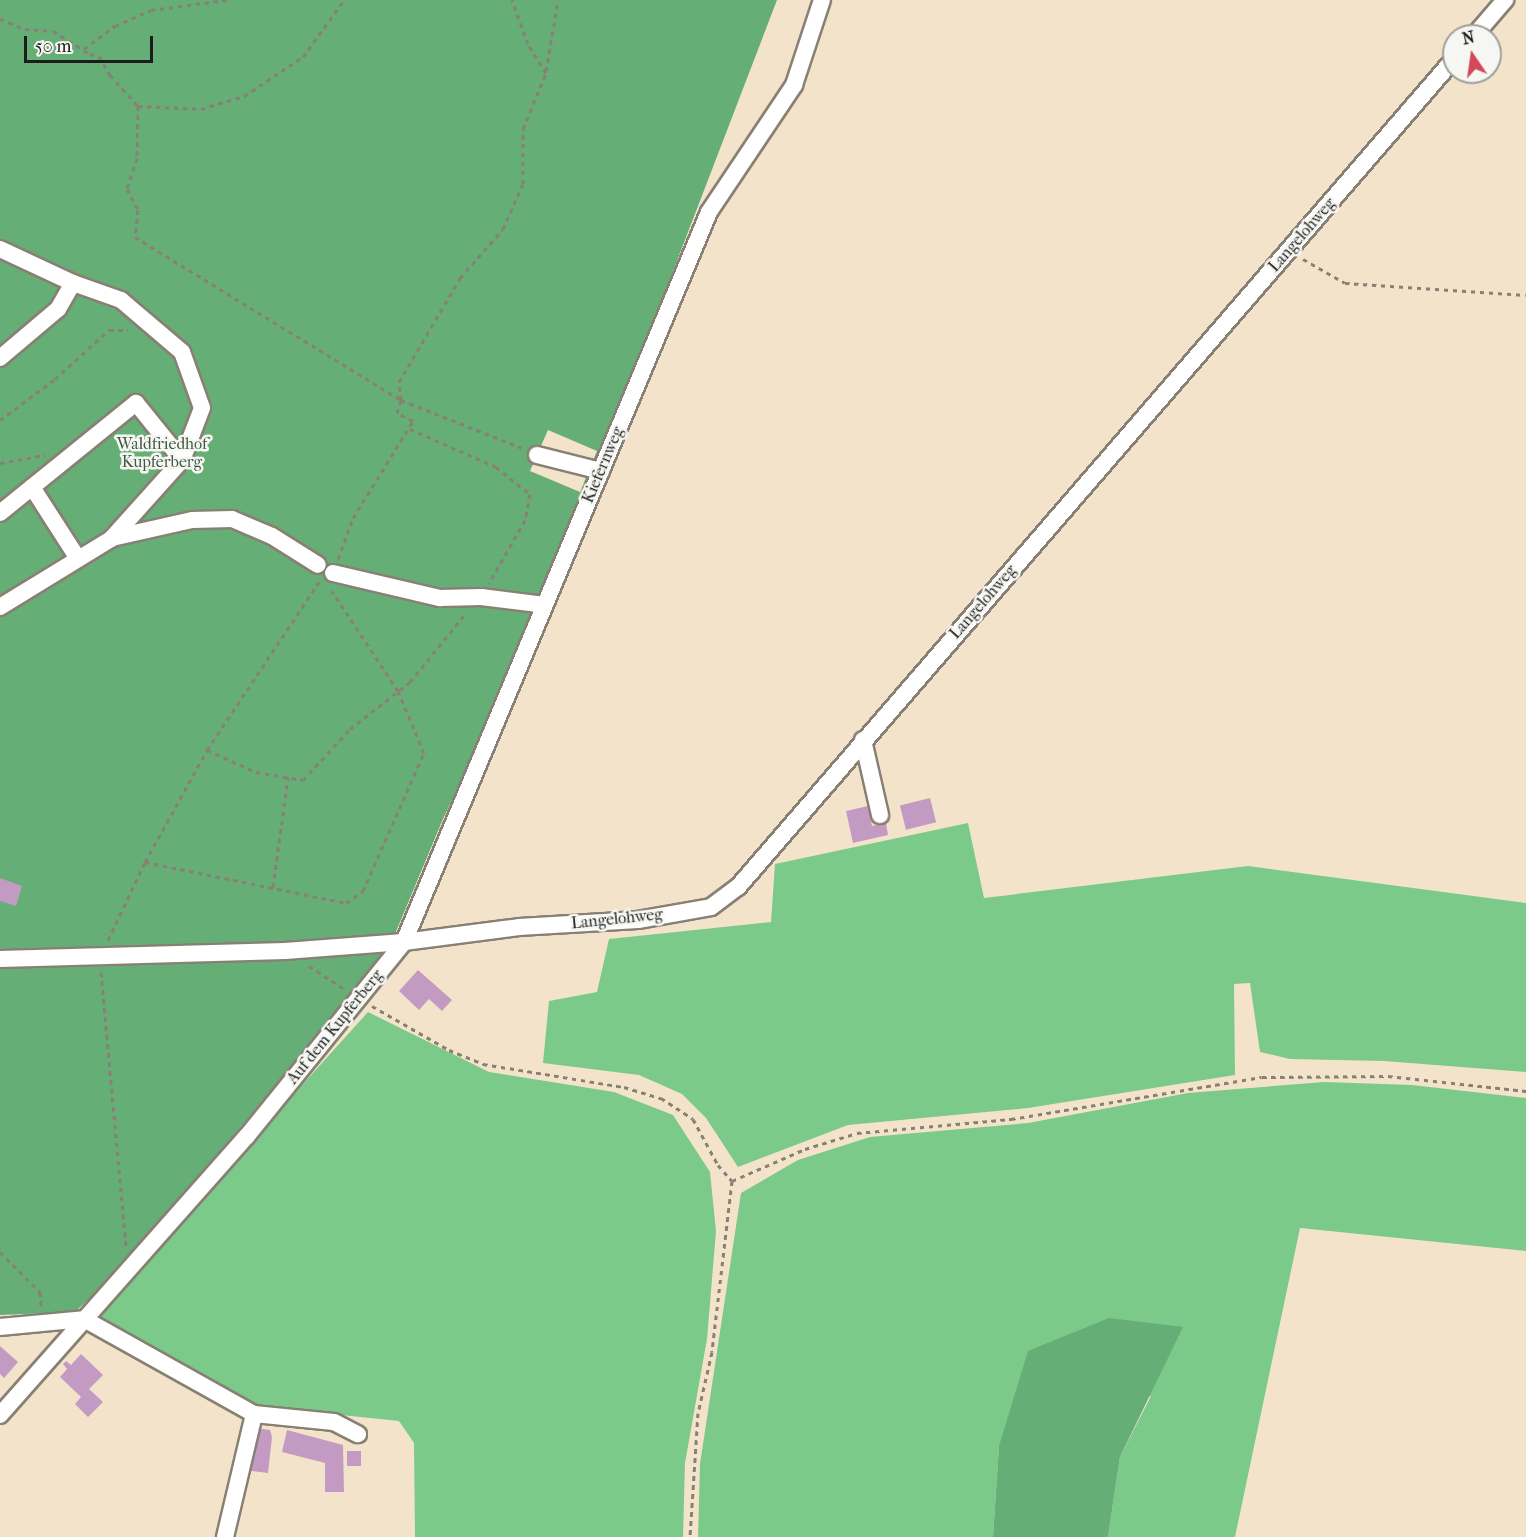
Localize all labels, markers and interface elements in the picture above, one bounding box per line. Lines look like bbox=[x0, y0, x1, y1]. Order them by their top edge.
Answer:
scale bar bbox=[27, 24, 156, 62]
north arrow bbox=[1442, 24, 1502, 84]
text: N bbox=[1460, 27, 1476, 49]
text: 50 m bbox=[35, 36, 71, 57]
street label: Langelohweg bbox=[1265, 194, 1339, 276]
street label: Kiefernweg bbox=[578, 424, 628, 506]
park label: Waldfriedhof Kupferberg bbox=[117, 434, 207, 472]
street label: Langelohweg bbox=[946, 561, 1020, 643]
street label: Langelohweg bbox=[570, 905, 664, 933]
street label: Auf dem Kupferberg bbox=[283, 966, 387, 1088]

